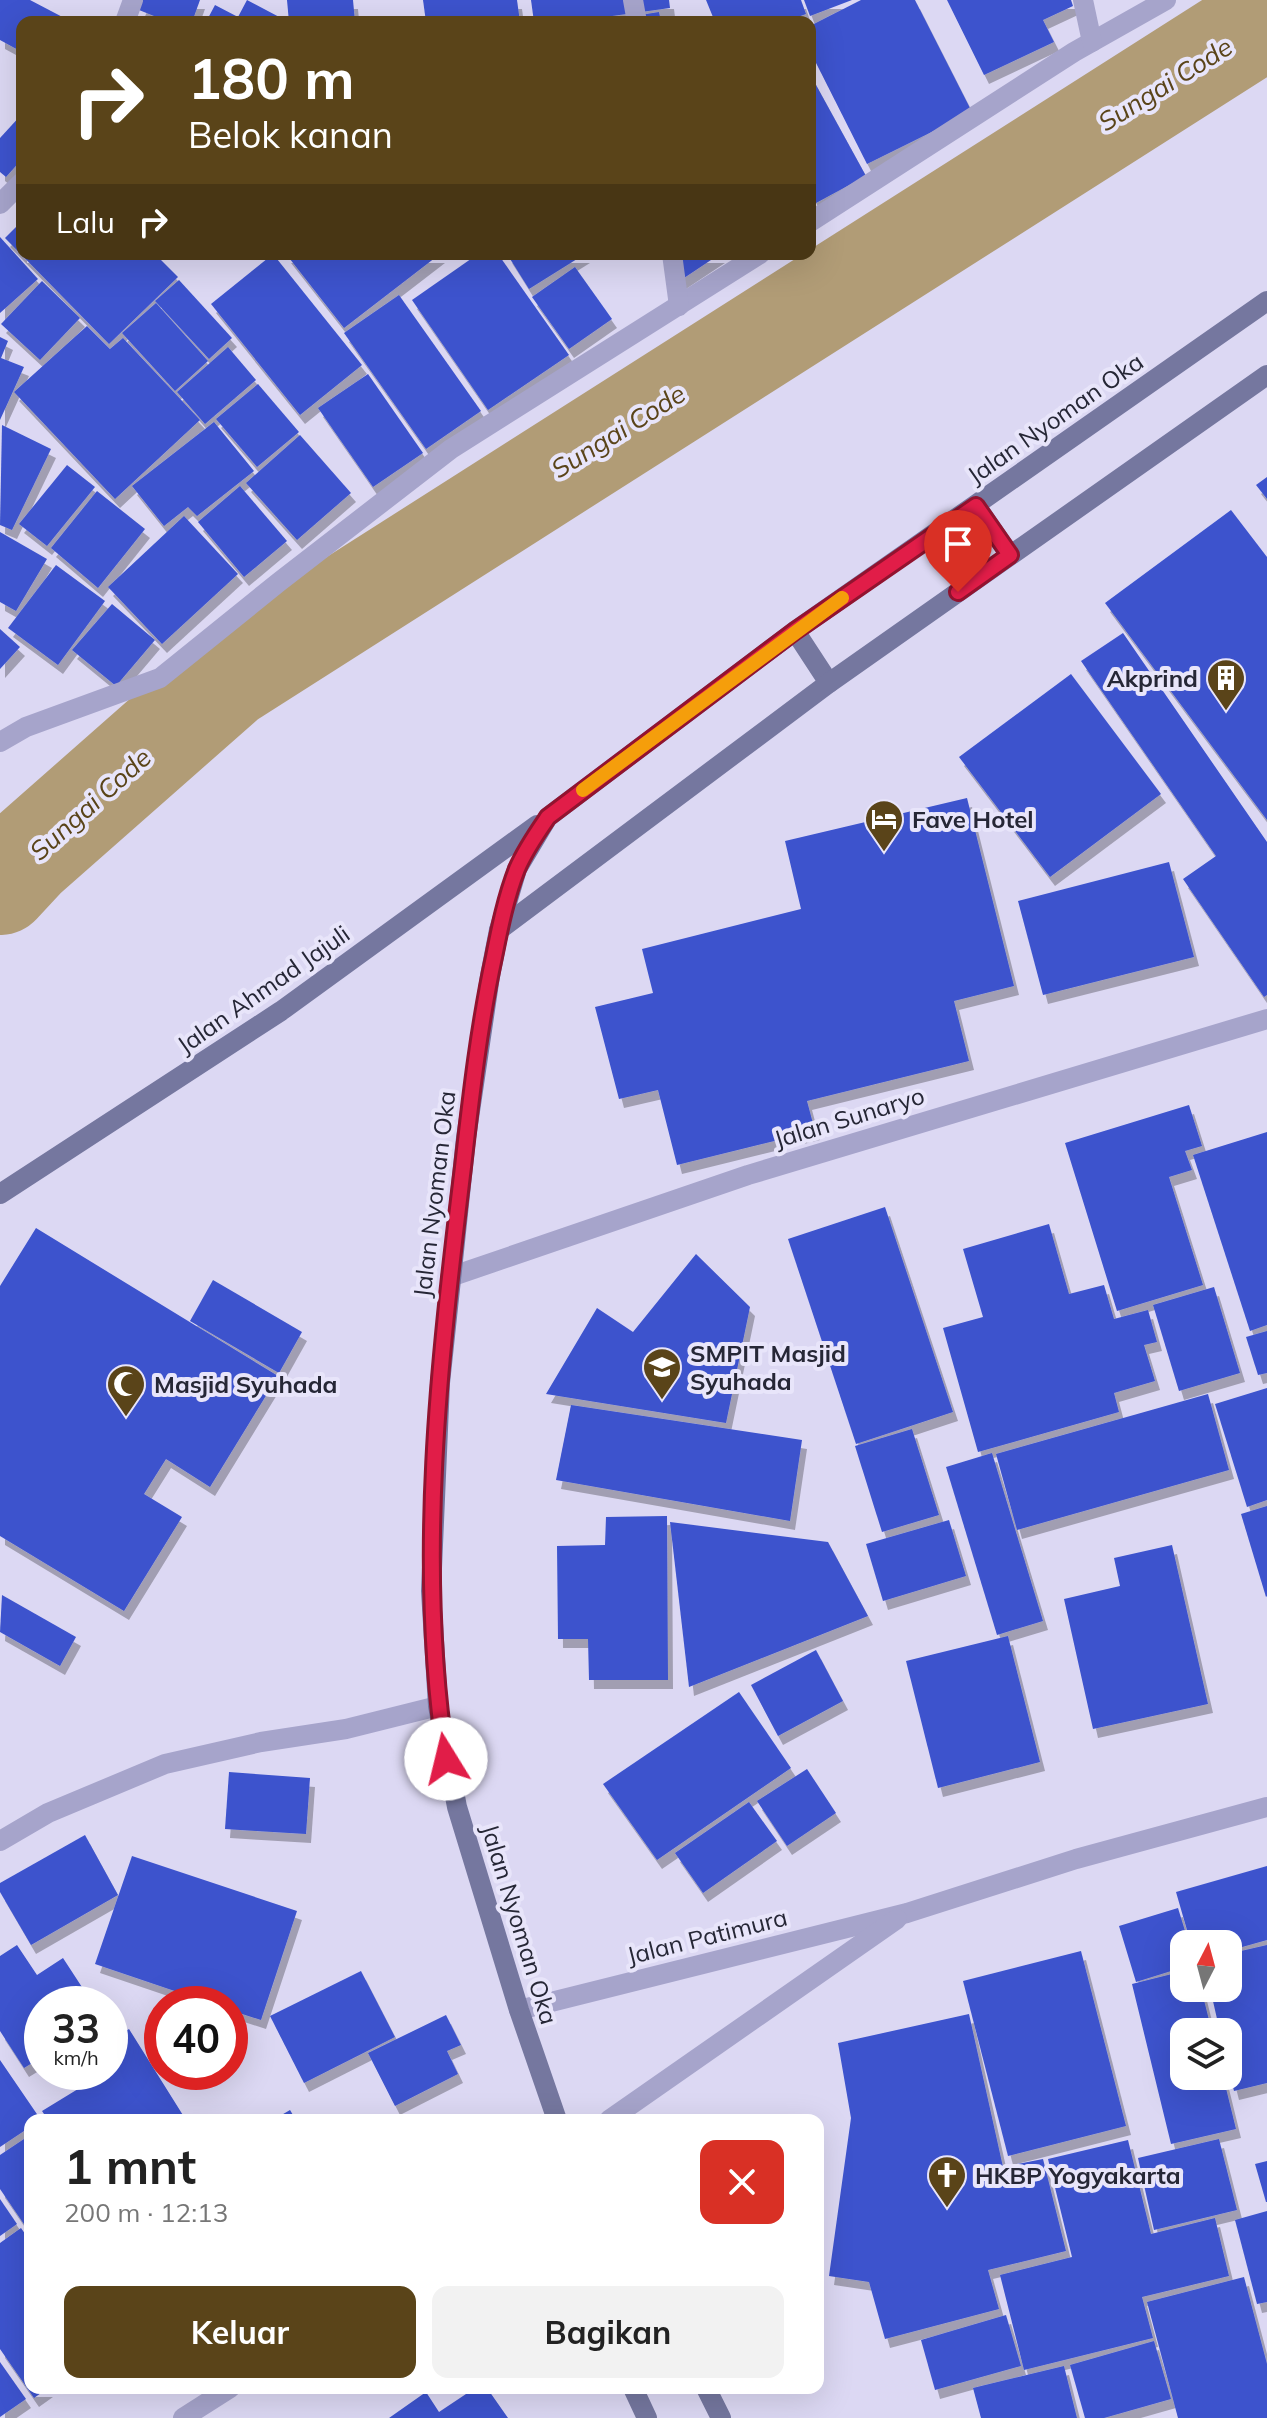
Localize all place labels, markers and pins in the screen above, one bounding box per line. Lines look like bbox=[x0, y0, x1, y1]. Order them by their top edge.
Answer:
pin bbox=[924, 510, 992, 592]
building icon: Akprind bbox=[1205, 657, 1247, 712]
place label: Akprind bbox=[1107, 663, 1198, 693]
hotel icon: Fave Hotel bbox=[863, 798, 905, 853]
place label: Fave Hotel bbox=[912, 804, 1034, 834]
place label: SMPIT Masjid Syuhada bbox=[690, 1338, 846, 1396]
school or university icon: SMPIT Masjid Syuhada bbox=[641, 1346, 683, 1401]
mosque icon: Masjid Syuhada bbox=[105, 1363, 147, 1418]
place label: Masjid Syuhada bbox=[154, 1369, 338, 1399]
church icon: HKBP Yogyakarta bbox=[926, 2154, 968, 2209]
place label: HKBP Yogyakarta bbox=[975, 2160, 1181, 2190]

